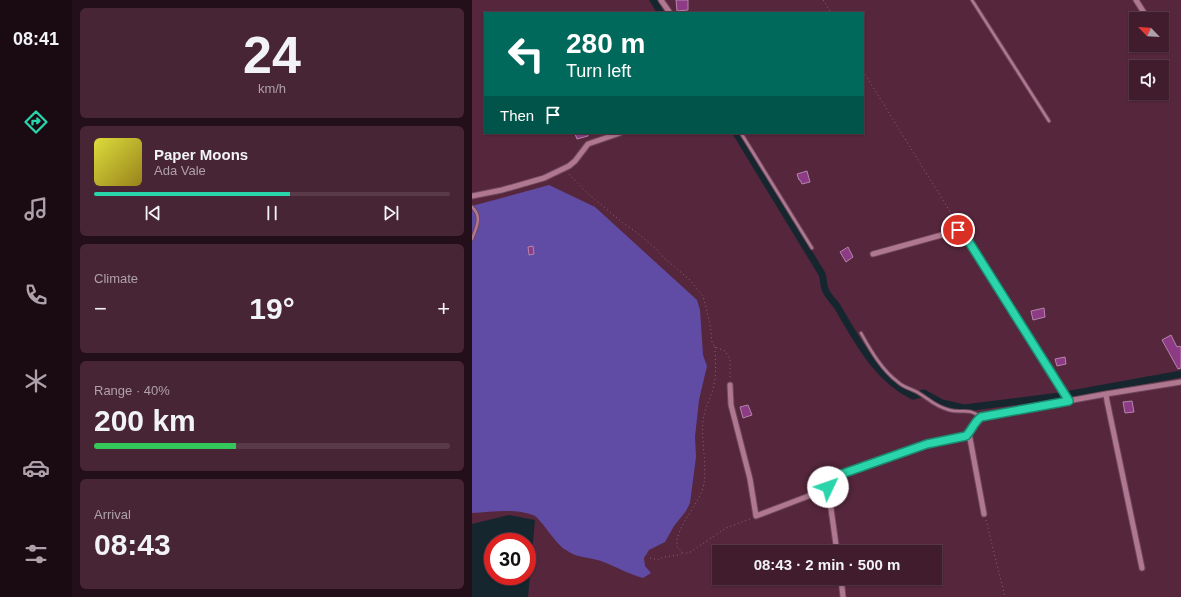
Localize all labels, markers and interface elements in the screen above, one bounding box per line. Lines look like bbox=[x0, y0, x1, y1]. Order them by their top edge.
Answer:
north arrow bbox=[1129, 12, 1169, 52]
map controls bbox=[1129, 12, 1169, 100]
text: 24 bbox=[243, 26, 301, 84]
icon: left bbox=[500, 28, 552, 80]
text: 280 m bbox=[566, 28, 645, 59]
text: 08:41 bbox=[13, 29, 59, 49]
button: sound bbox=[1129, 60, 1169, 100]
text: Turn left bbox=[566, 61, 631, 81]
text: km/h bbox=[258, 81, 286, 96]
icon: arrive bbox=[542, 104, 564, 126]
text: Then bbox=[500, 107, 534, 124]
icon: directions bbox=[22, 108, 50, 136]
text: Paper Moons bbox=[154, 146, 248, 163]
text: Ada Vale bbox=[154, 163, 206, 178]
icon: music bbox=[22, 195, 50, 223]
icon: previous bbox=[142, 202, 164, 224]
icon: pause bbox=[261, 202, 283, 224]
icon: next bbox=[380, 202, 402, 224]
pin bbox=[941, 213, 975, 247]
icon: arrive bbox=[947, 219, 969, 241]
text: Climate bbox=[94, 271, 138, 286]
icon: phone bbox=[22, 281, 50, 309]
text: 19° bbox=[249, 292, 295, 325]
text: − bbox=[94, 296, 107, 321]
text: + bbox=[437, 296, 450, 321]
icon: climate bbox=[22, 367, 50, 395]
text: Range · 40% bbox=[94, 383, 170, 398]
text: 200 km bbox=[94, 404, 196, 437]
icon: car bbox=[22, 454, 50, 482]
position arrow bbox=[807, 466, 849, 508]
text: Arrival bbox=[94, 507, 131, 522]
text: 08:43 bbox=[94, 528, 171, 561]
speed limit sign: 30 bbox=[484, 533, 536, 585]
icon: filters bbox=[22, 540, 50, 568]
text: 08:43 · 2 min · 500 m bbox=[754, 556, 900, 573]

